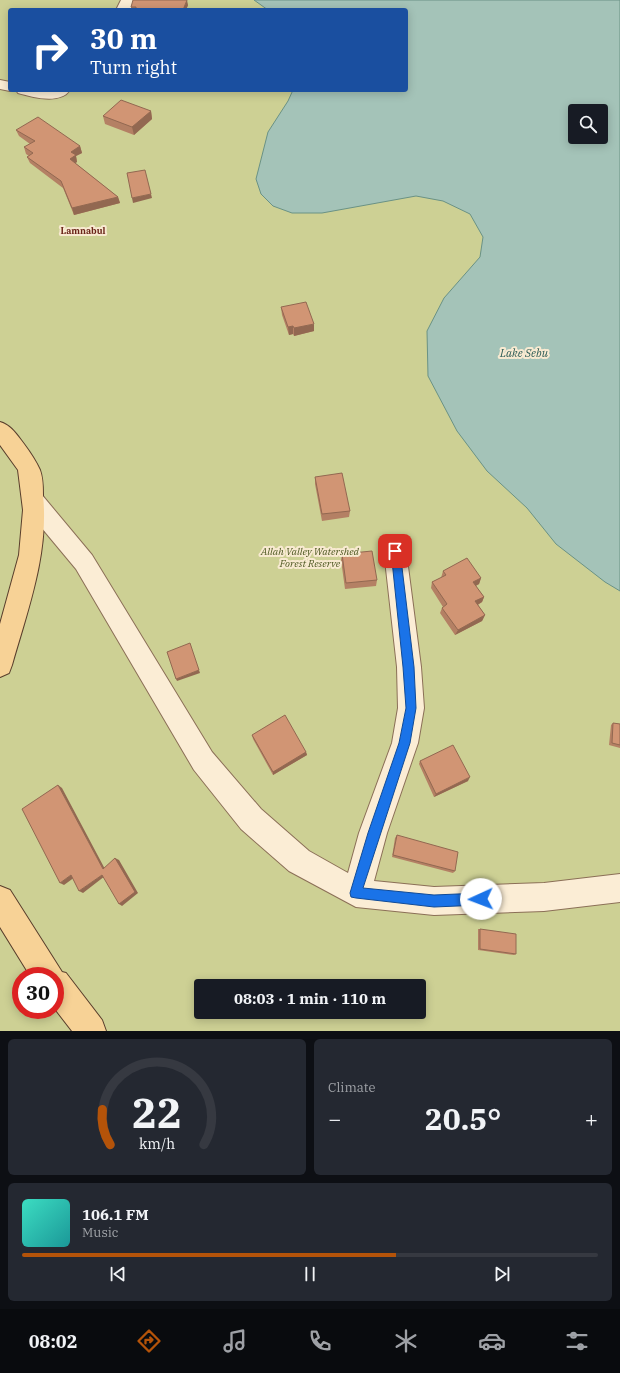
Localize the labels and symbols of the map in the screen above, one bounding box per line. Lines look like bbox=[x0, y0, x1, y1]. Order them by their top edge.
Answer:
district label: Lamnabul bbox=[60, 225, 106, 236]
water label: Lake Sebu bbox=[499, 346, 549, 360]
pin bbox=[378, 534, 412, 568]
park label: Allah Valley Watershed Forest Reserve bbox=[260, 545, 360, 570]
position arrow bbox=[460, 878, 502, 920]
speed limit sign: 30 bbox=[12, 967, 64, 1019]

